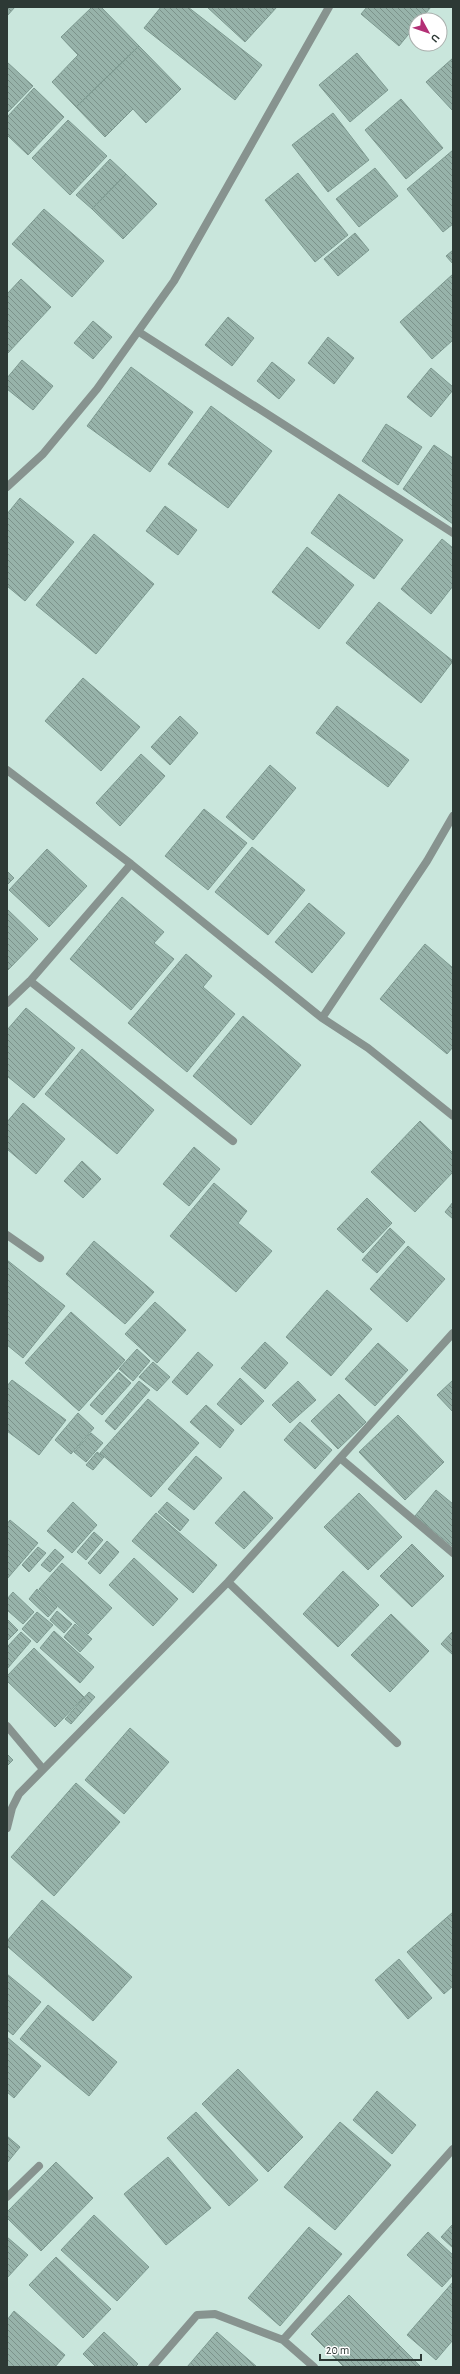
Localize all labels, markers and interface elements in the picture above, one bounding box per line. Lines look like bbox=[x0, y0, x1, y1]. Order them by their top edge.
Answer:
north arrow bbox=[408, 12, 448, 52]
text: U bbox=[429, 32, 442, 44]
scale bar bbox=[320, 2336, 421, 2362]
text: 20 m bbox=[326, 2344, 349, 2356]

